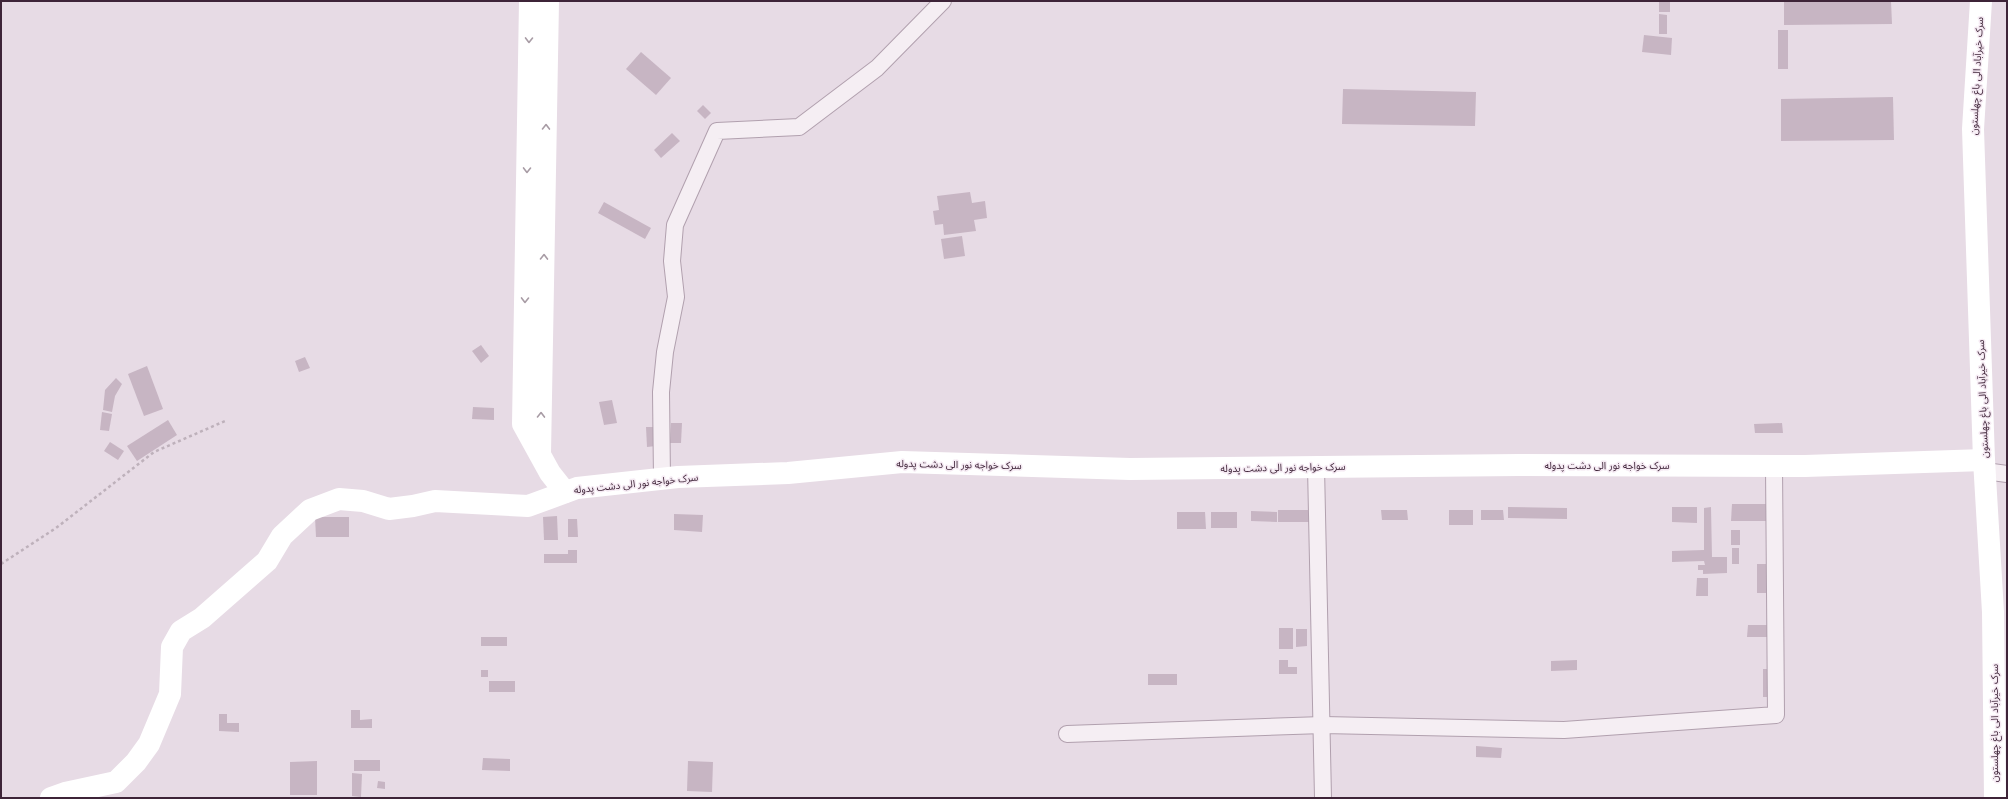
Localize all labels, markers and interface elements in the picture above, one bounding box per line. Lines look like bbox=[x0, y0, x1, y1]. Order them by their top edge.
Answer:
street label: سرک خیرآباد الی باغ چهلستون bbox=[1967, 16, 1987, 135]
one-way arrow bbox=[525, 37, 534, 43]
one-way arrow bbox=[542, 124, 550, 130]
one-way arrow bbox=[523, 167, 531, 173]
one-way arrow bbox=[540, 254, 548, 260]
one-way arrow bbox=[521, 297, 529, 303]
street label: سرک خیرآباد الی باغ چهلستون bbox=[1974, 339, 1992, 458]
one-way arrow bbox=[537, 412, 545, 418]
street label: سرک خواجه نور الی دشت پدوله bbox=[896, 457, 1022, 472]
street label: سرک خواجه نور الی دشت پدوله bbox=[1544, 459, 1670, 472]
street label: سرک خواجه نور الی دشت پدوله bbox=[1220, 460, 1346, 475]
street label: سرک خواجه نور الی دشت پدوله bbox=[573, 470, 699, 497]
street label: سرک خیرآباد الی باغ چهلستون bbox=[1988, 664, 2002, 782]

